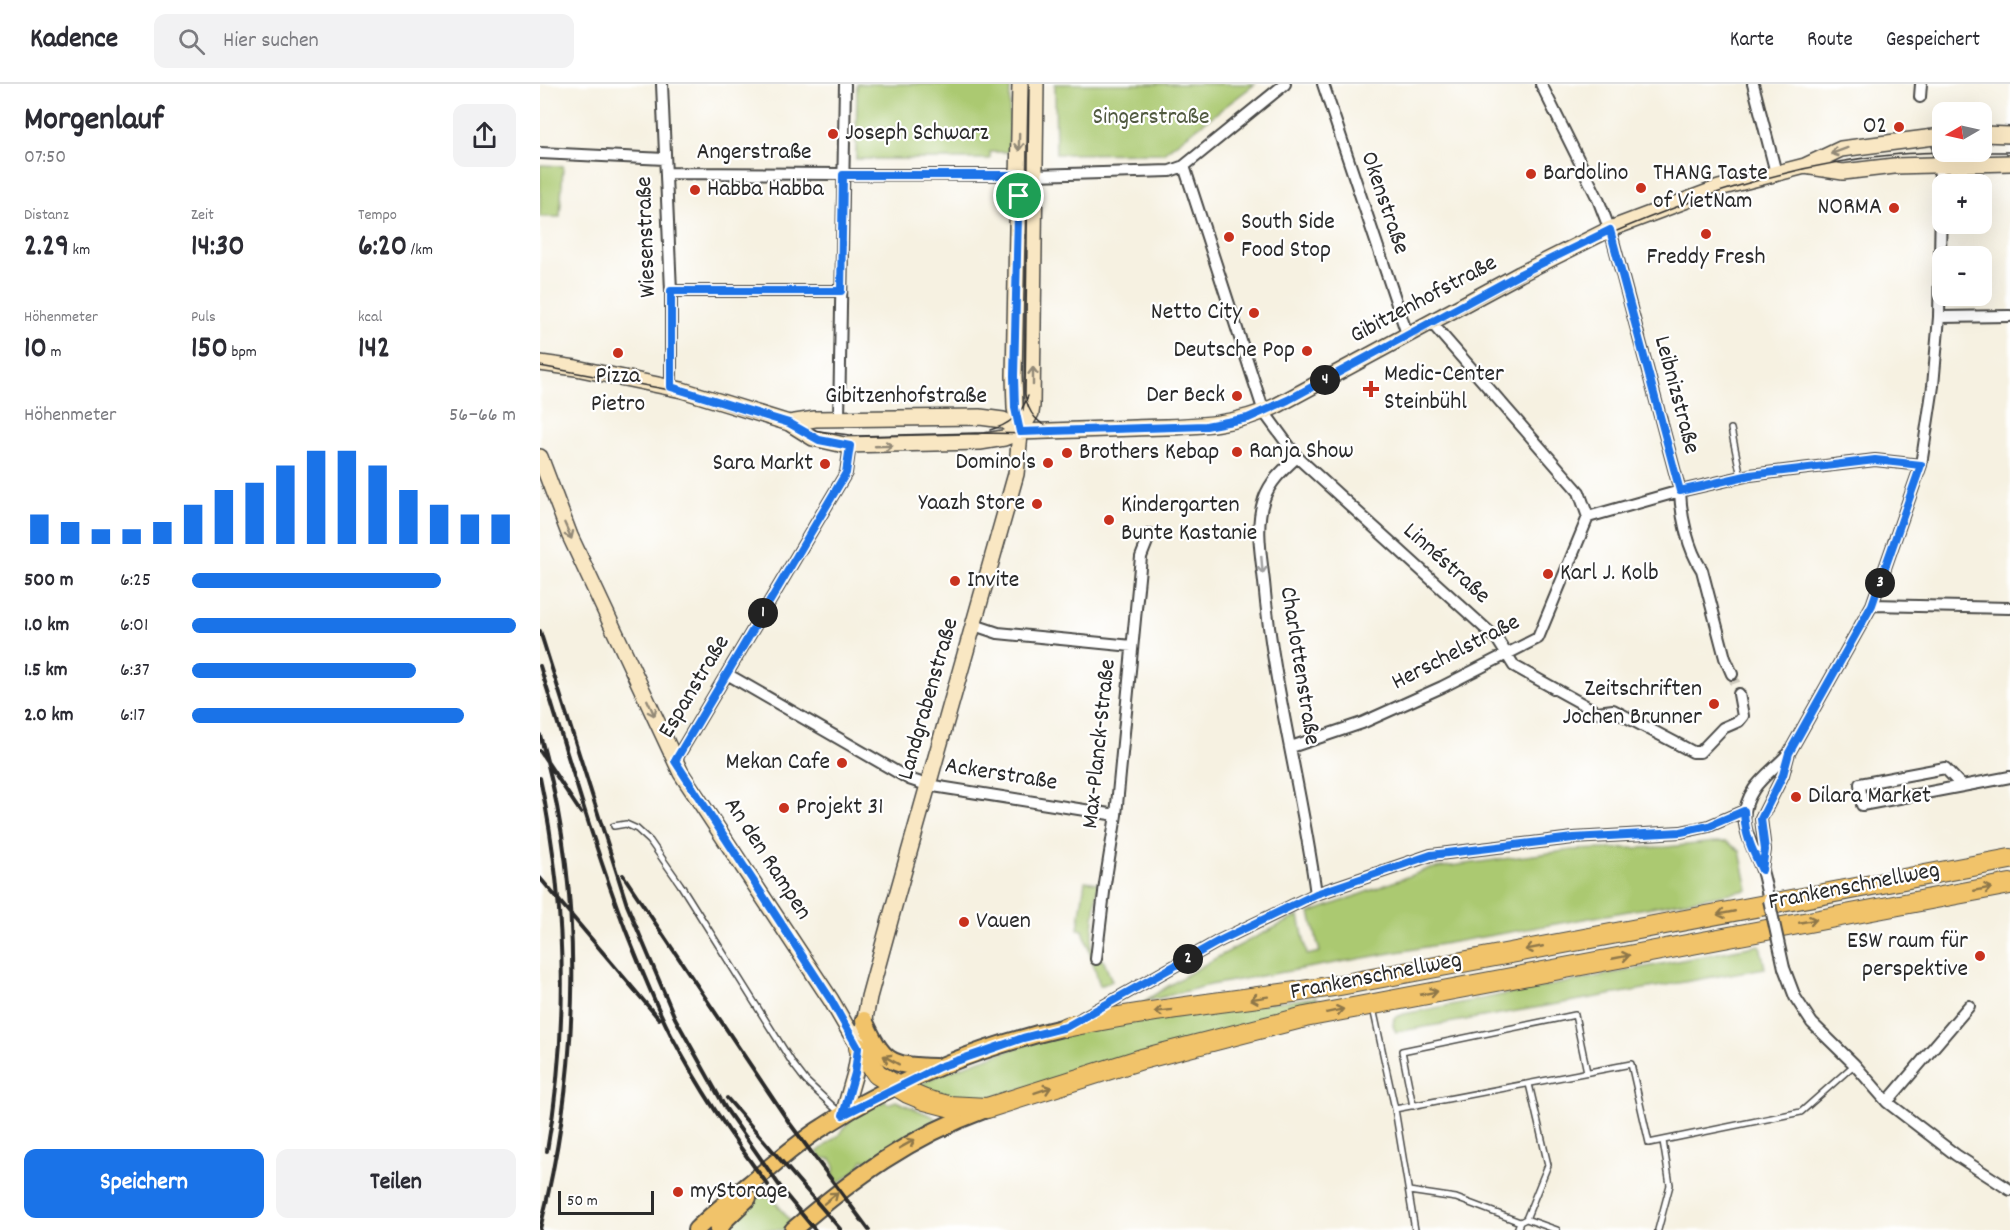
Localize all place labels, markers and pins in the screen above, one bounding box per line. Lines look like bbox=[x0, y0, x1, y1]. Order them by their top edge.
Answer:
place label: O2 bbox=[1863, 110, 1887, 144]
place label: Joseph Schwarz bbox=[845, 117, 989, 151]
marker: O2 bbox=[1892, 120, 1906, 134]
marker: Joseph Schwarz bbox=[826, 127, 840, 141]
place label: Bardolino bbox=[1543, 157, 1628, 191]
place label: THANG Taste of VietNam bbox=[1653, 157, 1768, 219]
marker: Bardolino bbox=[1524, 167, 1538, 181]
pin bbox=[993, 170, 1044, 221]
place label: Habba Habba bbox=[707, 173, 824, 207]
marker: THANG Taste of VietNam bbox=[1634, 181, 1648, 195]
marker: Habba Habba bbox=[688, 183, 702, 197]
place label: NORMA bbox=[1818, 191, 1882, 225]
marker: NORMA bbox=[1887, 201, 1901, 215]
place label: South Side Food Stop bbox=[1241, 206, 1335, 268]
marker: Freddy Fresh bbox=[1699, 227, 1713, 241]
marker: South Side Food Stop bbox=[1222, 230, 1236, 244]
place label: Freddy Fresh bbox=[1646, 241, 1766, 275]
place label: Netto City bbox=[1151, 296, 1243, 330]
marker: Netto City bbox=[1247, 306, 1261, 320]
place label: Deutsche Pop bbox=[1173, 334, 1295, 368]
marker: Deutsche Pop bbox=[1300, 344, 1314, 358]
marker: Pizza Pietro bbox=[611, 346, 625, 360]
place label: Medic-Center Steinbühl bbox=[1384, 358, 1504, 420]
place label: Pizza Pietro bbox=[591, 360, 645, 422]
pin: 4 bbox=[1310, 365, 1340, 395]
place label: Der Beck bbox=[1146, 379, 1225, 413]
marker: Medic-Center Steinbühl bbox=[1362, 380, 1380, 398]
marker: Der Beck bbox=[1230, 389, 1244, 403]
place label: Ranja Show bbox=[1249, 435, 1354, 469]
place label: Brothers Kebap bbox=[1079, 436, 1219, 470]
marker: Ranja Show bbox=[1230, 445, 1244, 459]
place label: Domino's bbox=[955, 446, 1036, 480]
marker: Brothers Kebap bbox=[1060, 446, 1074, 460]
place label: Sara Markt bbox=[713, 447, 813, 481]
marker: Domino's bbox=[1041, 456, 1055, 470]
marker: Sara Markt bbox=[818, 457, 832, 471]
place label: Yaazh Store bbox=[919, 487, 1025, 521]
place label: Kindergarten Bunte Kastanie bbox=[1121, 489, 1257, 551]
marker: Yaazh Store bbox=[1030, 497, 1044, 511]
marker: Kindergarten Bunte Kastanie bbox=[1102, 513, 1116, 527]
place label: Karl J. Kolb bbox=[1560, 557, 1659, 591]
place label: Invite bbox=[967, 564, 1019, 598]
marker: Karl J. Kolb bbox=[1541, 567, 1555, 581]
pin: 3 bbox=[1865, 568, 1895, 598]
marker: Invite bbox=[948, 574, 962, 588]
pin: 1 bbox=[748, 598, 778, 628]
place label: Zeitschriften Jochen Brunner bbox=[1563, 673, 1702, 735]
marker: Zeitschriften Jochen Brunner bbox=[1707, 697, 1721, 711]
place label: Mekan Cafe bbox=[726, 746, 830, 780]
marker: Mekan Cafe bbox=[835, 756, 849, 770]
place label: Dilara Market bbox=[1808, 780, 1931, 814]
marker: Dilara Market bbox=[1789, 790, 1803, 804]
place label: Projekt 31 bbox=[796, 791, 883, 825]
marker: Projekt 31 bbox=[777, 801, 791, 815]
place label: Vauen bbox=[976, 905, 1031, 939]
marker: Vauen bbox=[957, 915, 971, 929]
place label: ESW raum für perspektive bbox=[1847, 925, 1968, 987]
pin: 2 bbox=[1173, 944, 1203, 974]
marker: ESW raum für perspektive bbox=[1973, 949, 1987, 963]
place label: myStorage bbox=[690, 1175, 788, 1209]
marker: myStorage bbox=[671, 1185, 685, 1199]

